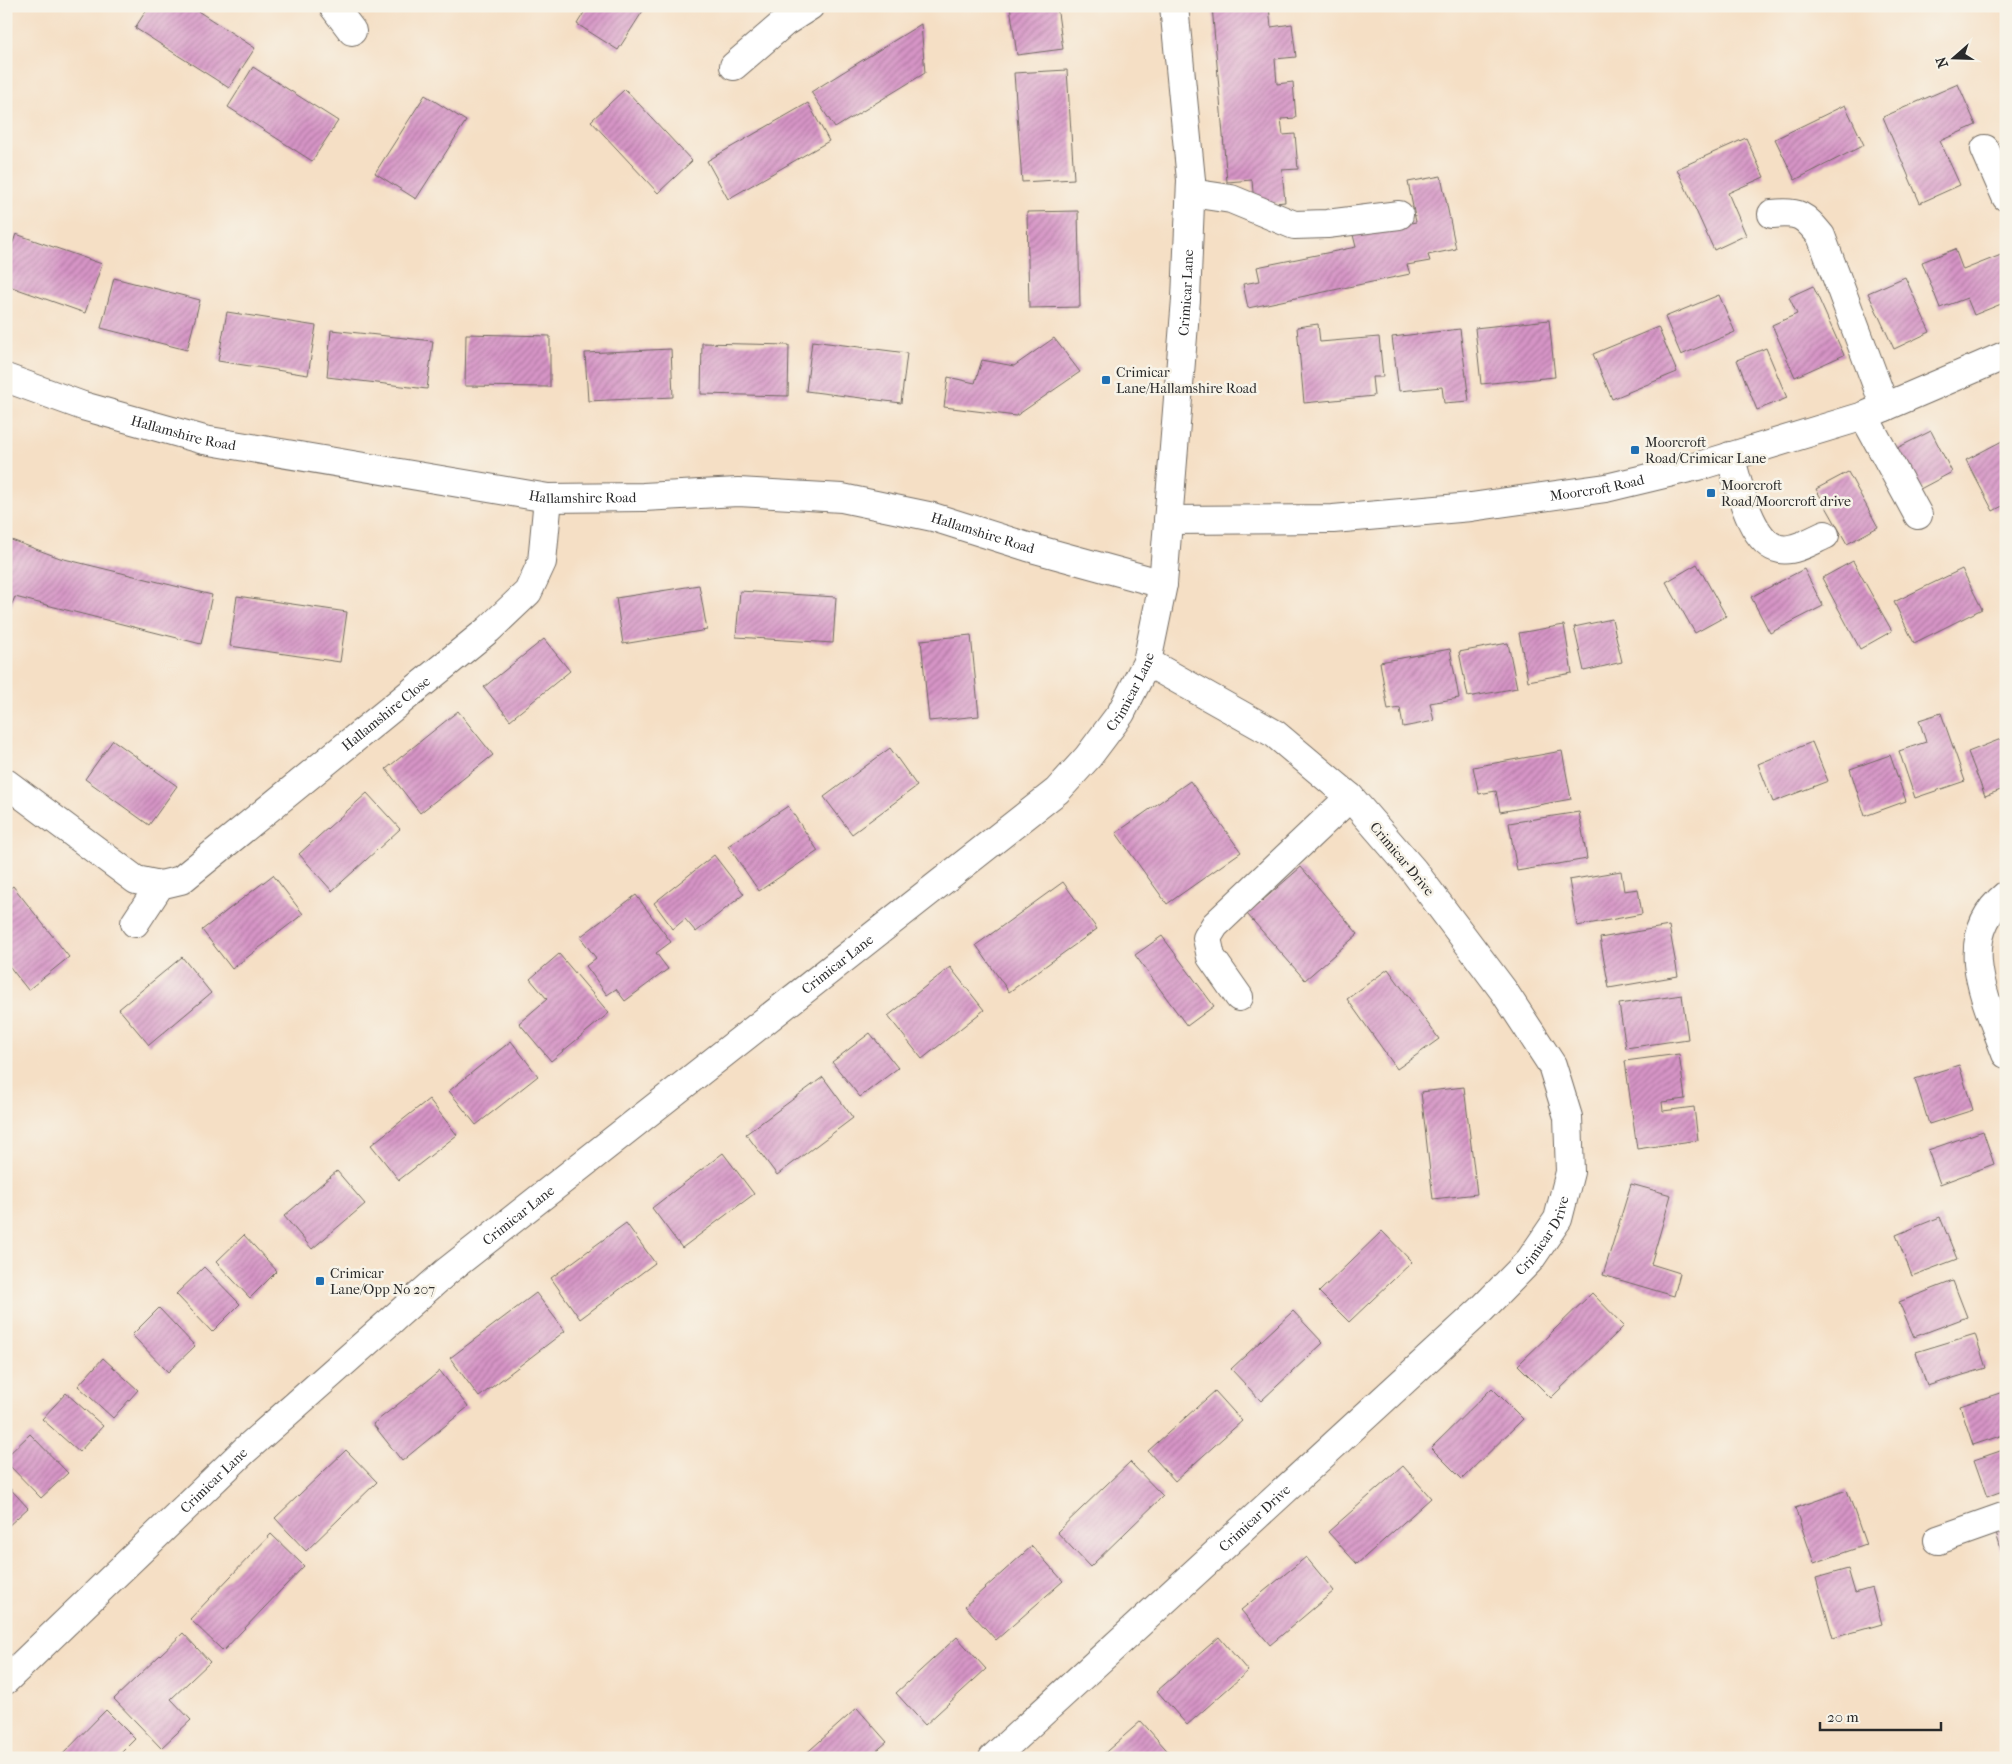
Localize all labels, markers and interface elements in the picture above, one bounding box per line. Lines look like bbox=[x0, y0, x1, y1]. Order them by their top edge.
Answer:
north arrow bbox=[1930, 32, 1980, 82]
text: N bbox=[1932, 54, 1952, 70]
street label: Crimicar Lane bbox=[1175, 249, 1197, 337]
place label: Crimicar Lane/Hallamshire Road bbox=[1116, 364, 1257, 397]
marker: Crimicar Lane/Hallamshire Road bbox=[1100, 374, 1112, 386]
street label: Hallamshire Road bbox=[129, 411, 238, 454]
place label: Moorcroft Road/Crimicar Lane bbox=[1645, 434, 1766, 467]
marker: Moorcroft Road/Crimicar Lane bbox=[1629, 444, 1641, 456]
street label: Moorcroft Road bbox=[1549, 471, 1646, 504]
place label: Moorcroft Road/Moorcroft drive bbox=[1721, 477, 1851, 510]
street label: Hallamshire Road bbox=[528, 486, 637, 507]
marker: Moorcroft Road/Moorcroft drive bbox=[1705, 487, 1717, 499]
street label: Hallamshire Road bbox=[929, 508, 1037, 557]
street label: Crimicar Lane bbox=[1102, 651, 1157, 734]
street label: Hallamshire Close bbox=[338, 672, 433, 754]
street label: Crimicar Drive bbox=[1366, 819, 1438, 899]
street label: Crimicar Lane bbox=[798, 931, 877, 998]
street label: Crimicar Lane bbox=[479, 1182, 558, 1249]
street label: Crimicar Drive bbox=[1511, 1194, 1572, 1279]
place label: Crimicar Lane/Opp No 207 bbox=[330, 1265, 435, 1298]
marker: Crimicar Lane/Opp No 207 bbox=[314, 1275, 326, 1287]
street label: Crimicar Lane bbox=[176, 1444, 251, 1517]
street label: Crimicar Drive bbox=[1215, 1481, 1294, 1555]
scale bar bbox=[1820, 1699, 1941, 1731]
text: 20 m bbox=[1827, 1708, 1859, 1726]

